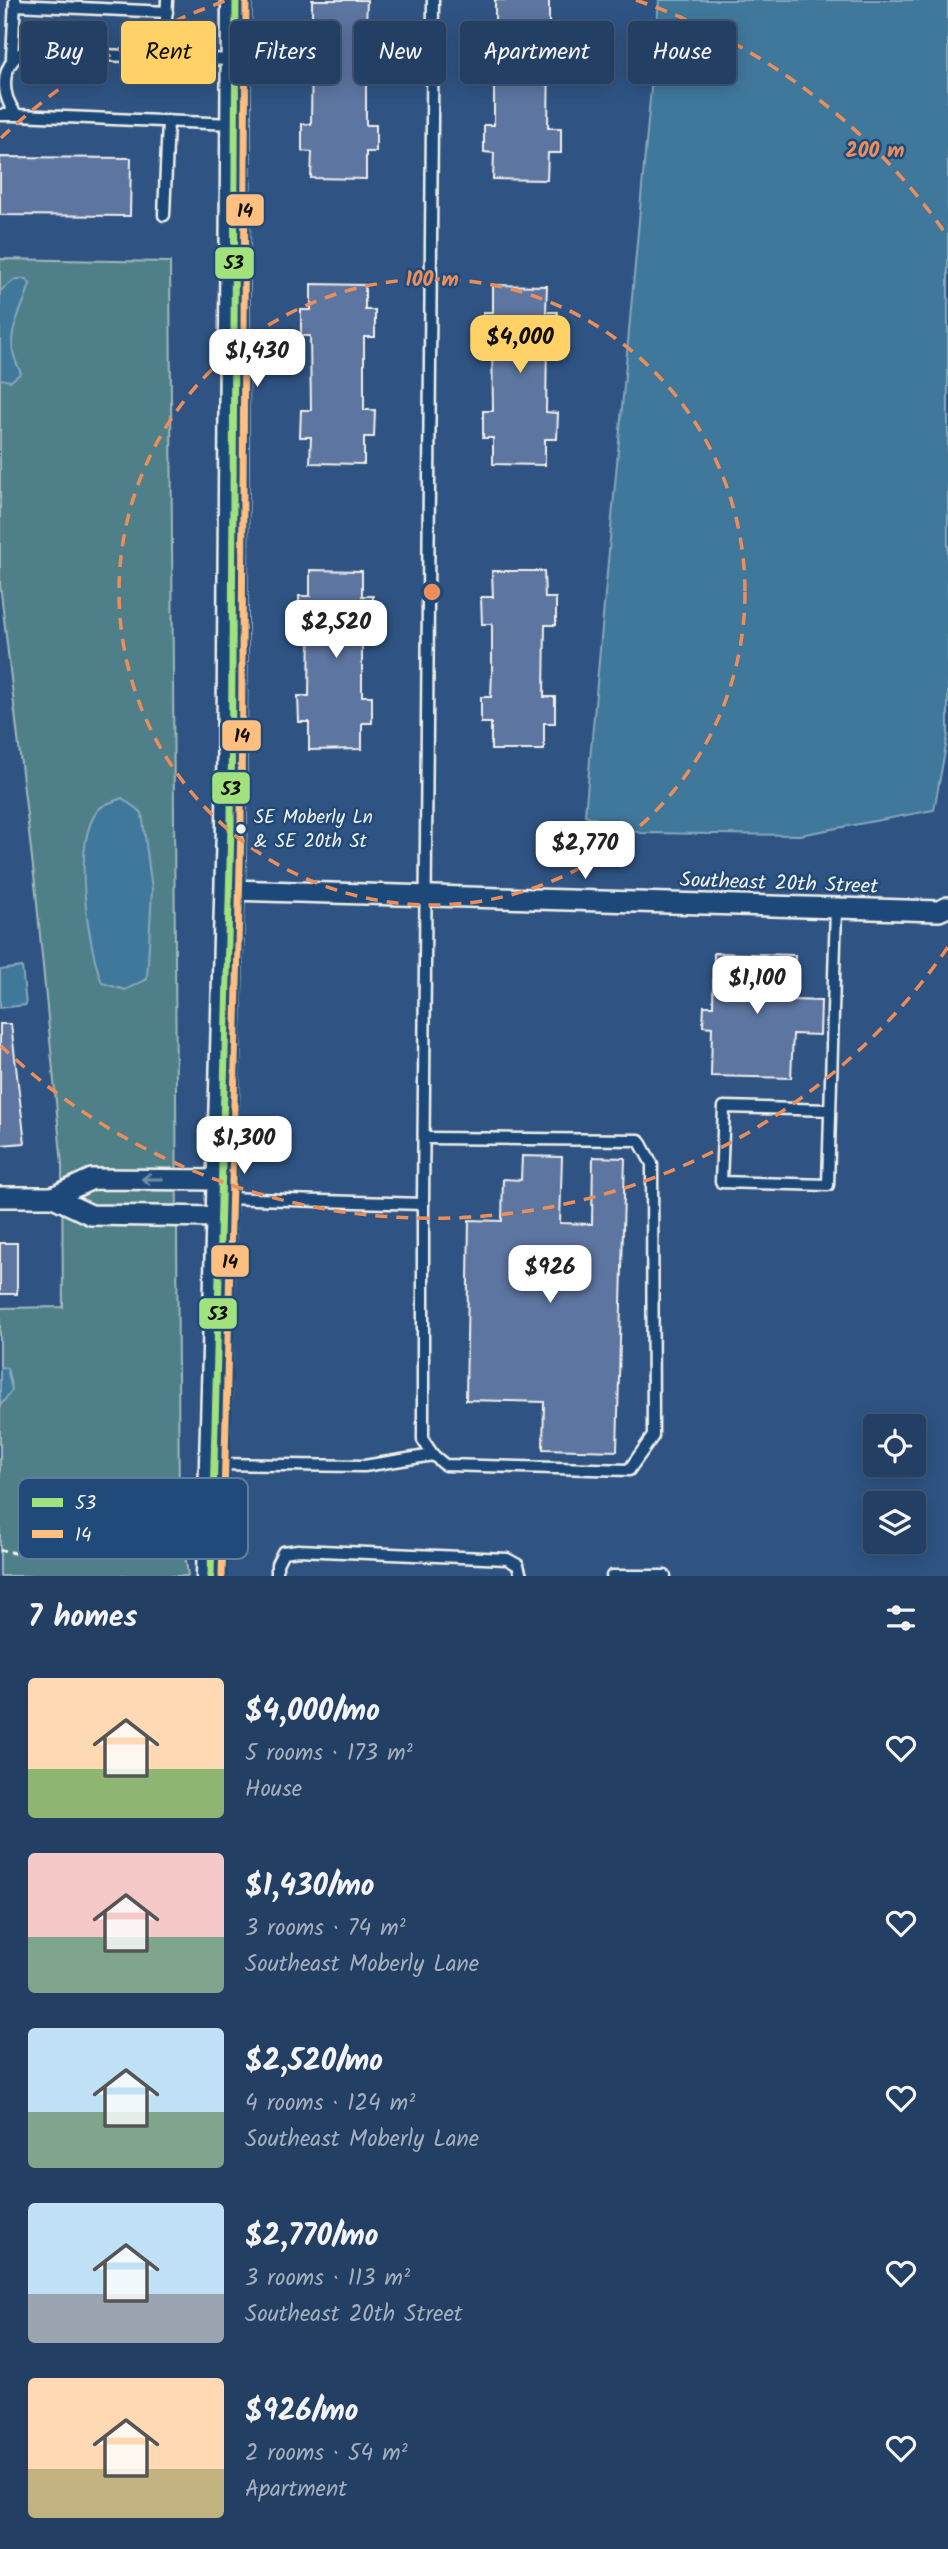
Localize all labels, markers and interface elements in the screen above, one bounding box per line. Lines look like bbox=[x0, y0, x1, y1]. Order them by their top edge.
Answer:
chip: Buy bbox=[21, 21, 107, 84]
chip: Rent bbox=[121, 21, 216, 84]
chip: Filters bbox=[230, 21, 340, 84]
chip: New bbox=[354, 21, 446, 84]
chip: Apartment bbox=[460, 21, 614, 84]
chip: House bbox=[628, 21, 736, 84]
text: 200 m bbox=[845, 135, 905, 168]
line badge: 14 bbox=[225, 193, 265, 227]
text: 14 bbox=[237, 197, 254, 227]
line badge: 53 bbox=[214, 246, 255, 280]
text: 53 bbox=[223, 249, 244, 279]
text: 100 m bbox=[405, 264, 459, 297]
pin: $4,000 bbox=[463, 316, 577, 375]
text: $4,000 bbox=[486, 320, 554, 356]
pin: $1,430 bbox=[200, 330, 314, 389]
text: $1,430 bbox=[225, 334, 289, 370]
centre of rings bbox=[420, 580, 444, 604]
pin: $2,520 bbox=[279, 600, 393, 660]
text: $2,520 bbox=[301, 605, 371, 641]
line badge: 14 bbox=[221, 719, 262, 752]
text: 14 bbox=[234, 722, 251, 752]
line badge: 53 bbox=[211, 771, 251, 805]
text: 53 bbox=[220, 775, 241, 805]
place label: SE Moberly Ln & SE 20th St bbox=[254, 803, 373, 857]
marker: SE Moberly Ln & SE 20th St bbox=[234, 822, 248, 836]
pin: $2,770 bbox=[528, 822, 642, 881]
text: $2,770 bbox=[552, 826, 618, 862]
street label: Southeast 20th Street bbox=[679, 864, 880, 904]
pin: $1,100 bbox=[700, 956, 814, 1016]
text: $1,100 bbox=[728, 961, 786, 997]
pin: $1,300 bbox=[187, 1116, 301, 1176]
text: $1,300 bbox=[213, 1121, 275, 1157]
one-way arrow bbox=[140, 1172, 163, 1186]
line badge: 14 bbox=[210, 1244, 250, 1278]
pin: $926 bbox=[509, 1246, 591, 1305]
text: 14 bbox=[222, 1248, 239, 1278]
text: $926 bbox=[524, 1250, 576, 1286]
line badge: 53 bbox=[198, 1297, 238, 1330]
text: 53 bbox=[207, 1300, 228, 1330]
map controls bbox=[863, 1414, 926, 1554]
button: locate bbox=[863, 1414, 926, 1477]
legend bbox=[18, 1478, 248, 1559]
text: 53 bbox=[75, 1489, 96, 1519]
button: layers bbox=[863, 1491, 926, 1554]
text: 14 bbox=[75, 1521, 91, 1551]
text: 7 homes bbox=[28, 1594, 138, 1642]
icon: filters bbox=[882, 1599, 920, 1637]
text: $4,000/mo bbox=[245, 1688, 380, 1736]
icon: home bbox=[84, 1706, 168, 1790]
icon: heart bbox=[882, 1729, 920, 1767]
text: 5 rooms · 173 m² bbox=[245, 1736, 413, 1772]
text: House bbox=[245, 1772, 302, 1808]
text: $1,430/mo bbox=[245, 1863, 375, 1911]
icon: home bbox=[84, 1881, 168, 1965]
icon: heart bbox=[882, 1904, 920, 1942]
text: 3 rooms · 74 m² bbox=[245, 1911, 406, 1947]
text: Southeast Moberly Lane bbox=[245, 1947, 479, 1983]
text: $2,520/mo bbox=[245, 2038, 383, 2086]
icon: home bbox=[84, 2056, 168, 2140]
icon: heart bbox=[882, 2079, 920, 2117]
text: 4 rooms · 124 m² bbox=[245, 2086, 415, 2122]
text: Southeast Moberly Lane bbox=[245, 2122, 479, 2158]
text: $2,770/mo bbox=[245, 2213, 379, 2261]
icon: home bbox=[84, 2231, 168, 2315]
icon: heart bbox=[882, 2254, 920, 2292]
text: 3 rooms · 113 m² bbox=[245, 2261, 410, 2297]
text: Southeast 20th Street bbox=[245, 2297, 463, 2333]
text: $926/mo bbox=[245, 2388, 358, 2436]
icon: home bbox=[84, 2406, 168, 2490]
icon: heart bbox=[882, 2429, 920, 2467]
text: 2 rooms · 54 m² bbox=[245, 2436, 408, 2472]
text: Apartment bbox=[245, 2472, 347, 2508]

